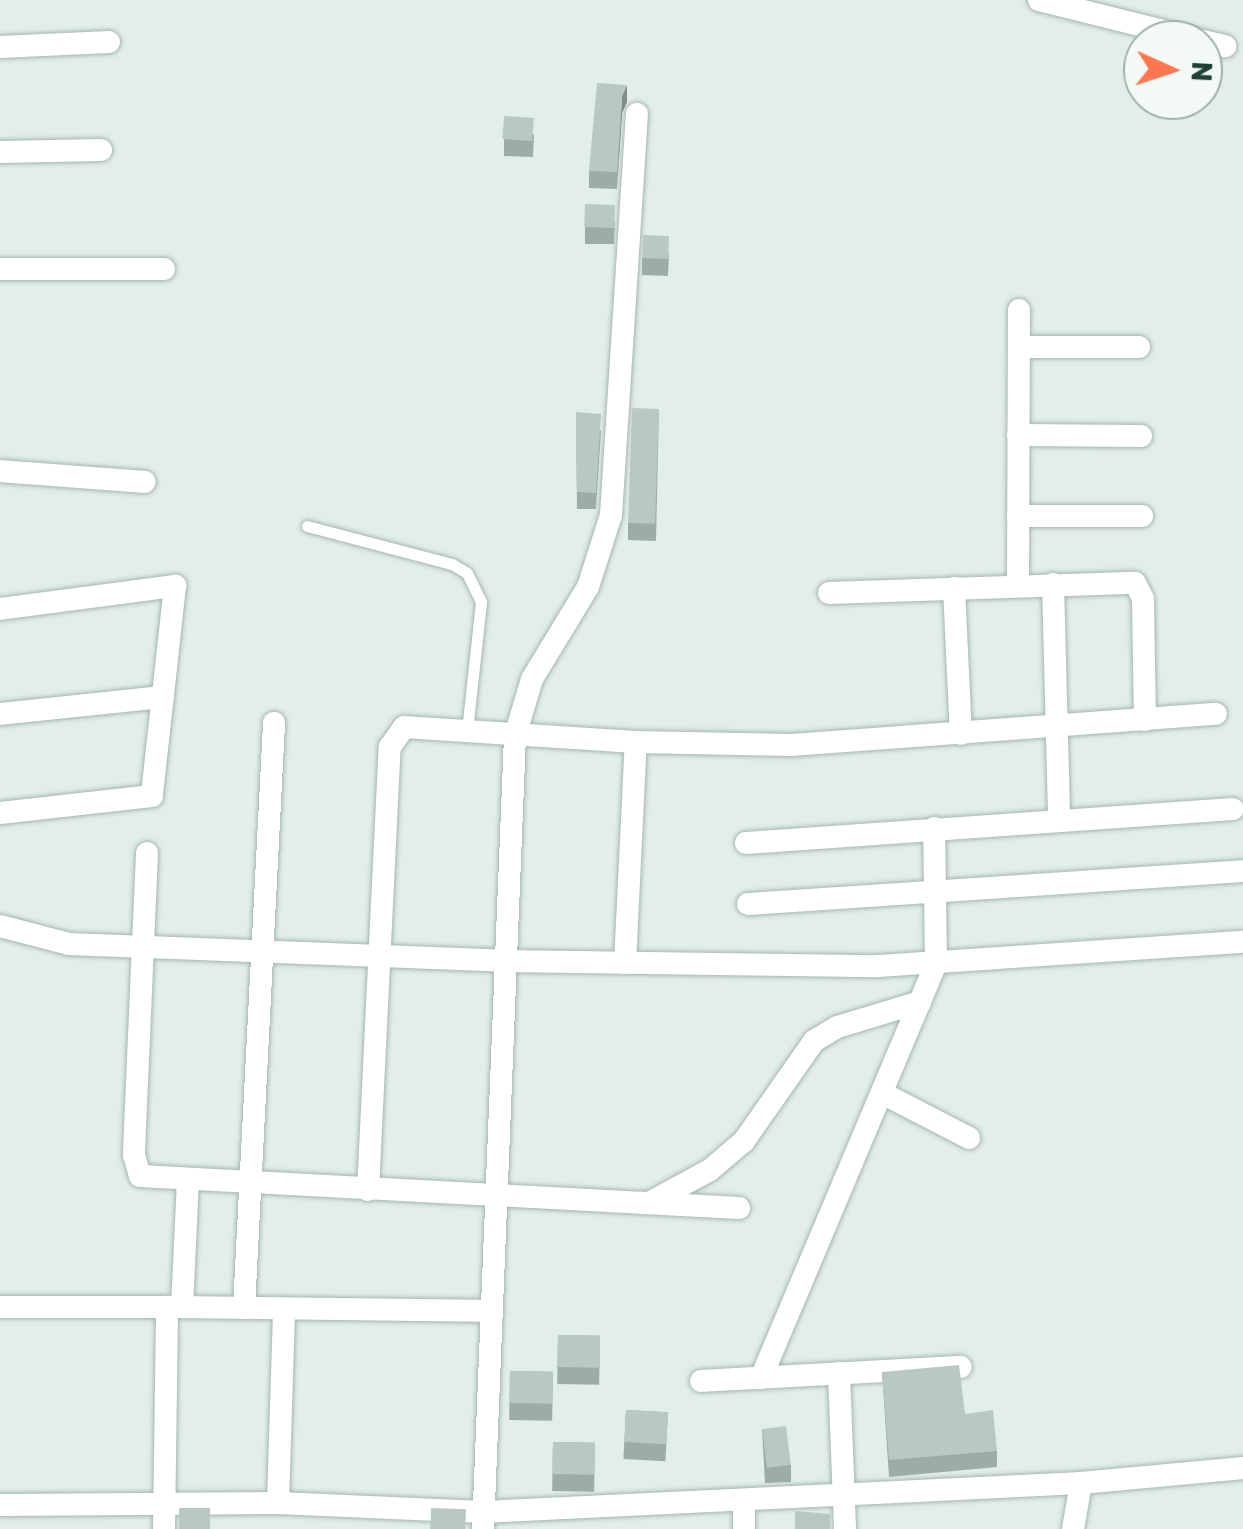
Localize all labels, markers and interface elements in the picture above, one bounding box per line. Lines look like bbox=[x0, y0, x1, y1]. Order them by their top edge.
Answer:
north arrow bbox=[1123, 20, 1223, 120]
text: N bbox=[1184, 61, 1218, 82]

